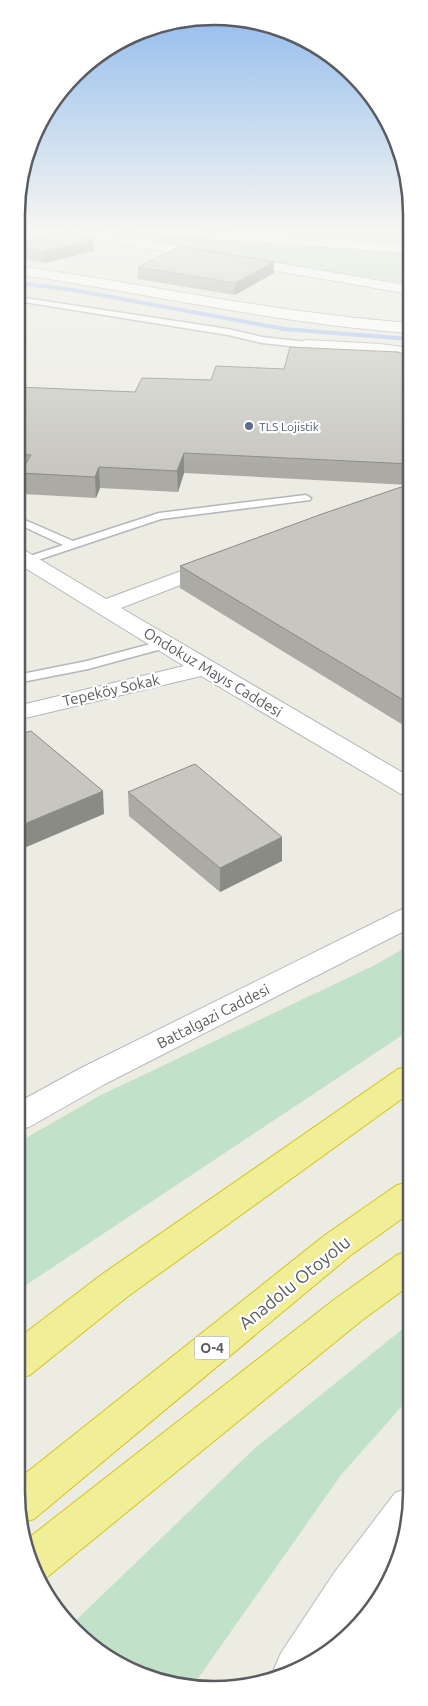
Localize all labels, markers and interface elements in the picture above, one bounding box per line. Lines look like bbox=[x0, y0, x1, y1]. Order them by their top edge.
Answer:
marker: TLS Lojistik bbox=[243, 420, 255, 432]
place label: TLS Lojistik bbox=[259, 420, 319, 433]
street label: Ondokuz Mayıs Caddesi bbox=[141, 624, 285, 720]
street label: Tepeköy Sokak bbox=[61, 670, 162, 709]
street label: Battalgazi Caddesi bbox=[154, 980, 272, 1052]
street label: Anadolu Otoyolu bbox=[234, 1231, 354, 1333]
road number: O-4 bbox=[194, 1336, 230, 1360]

